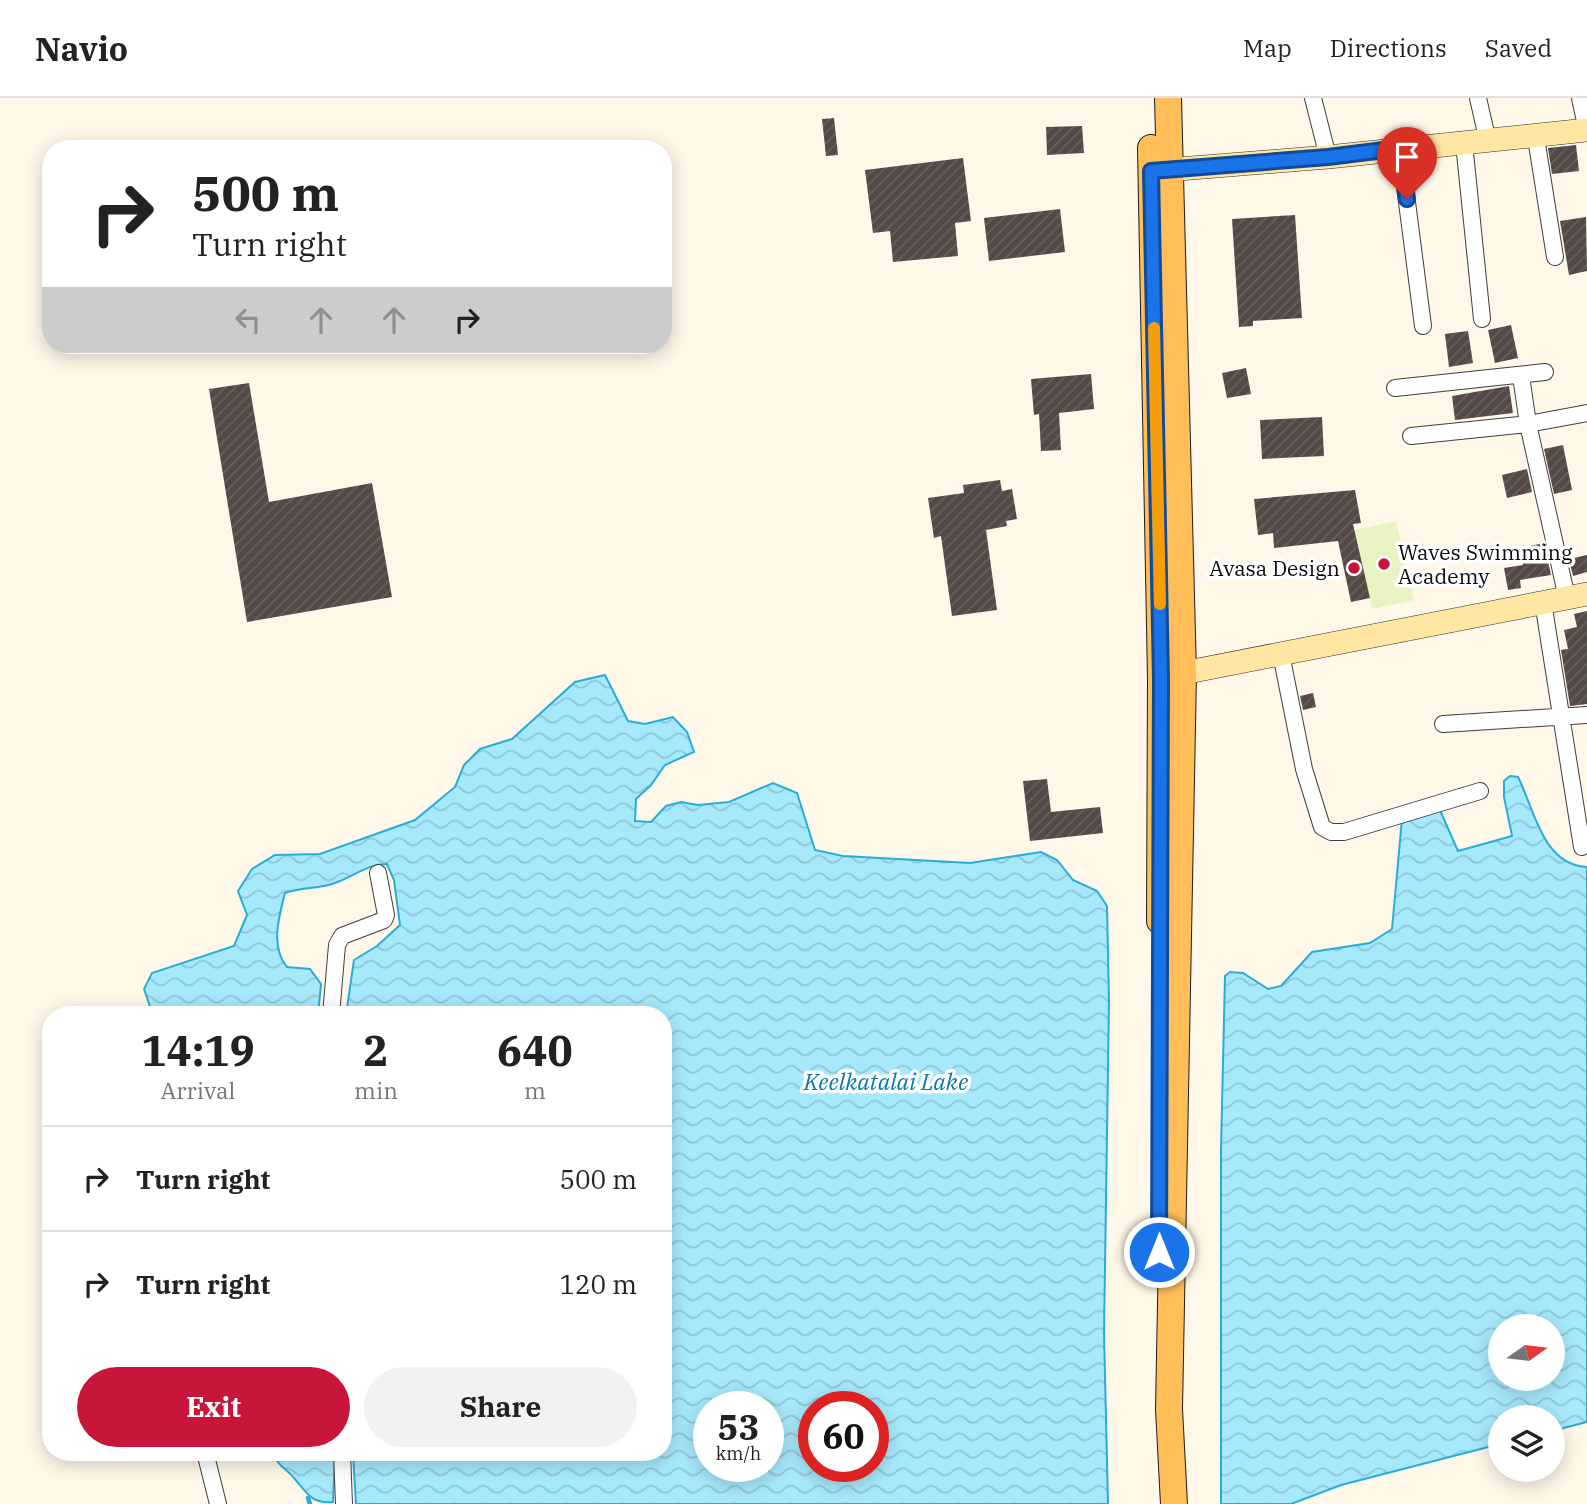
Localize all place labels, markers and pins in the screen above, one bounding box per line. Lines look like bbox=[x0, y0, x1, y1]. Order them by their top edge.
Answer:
pin bbox=[1377, 127, 1437, 199]
place label: Waves Swimming Academy bbox=[1398, 538, 1573, 590]
place label: Avasa Design bbox=[1209, 554, 1340, 582]
marker: Waves Swimming Academy bbox=[1376, 556, 1392, 572]
marker: Avasa Design bbox=[1346, 560, 1362, 576]

